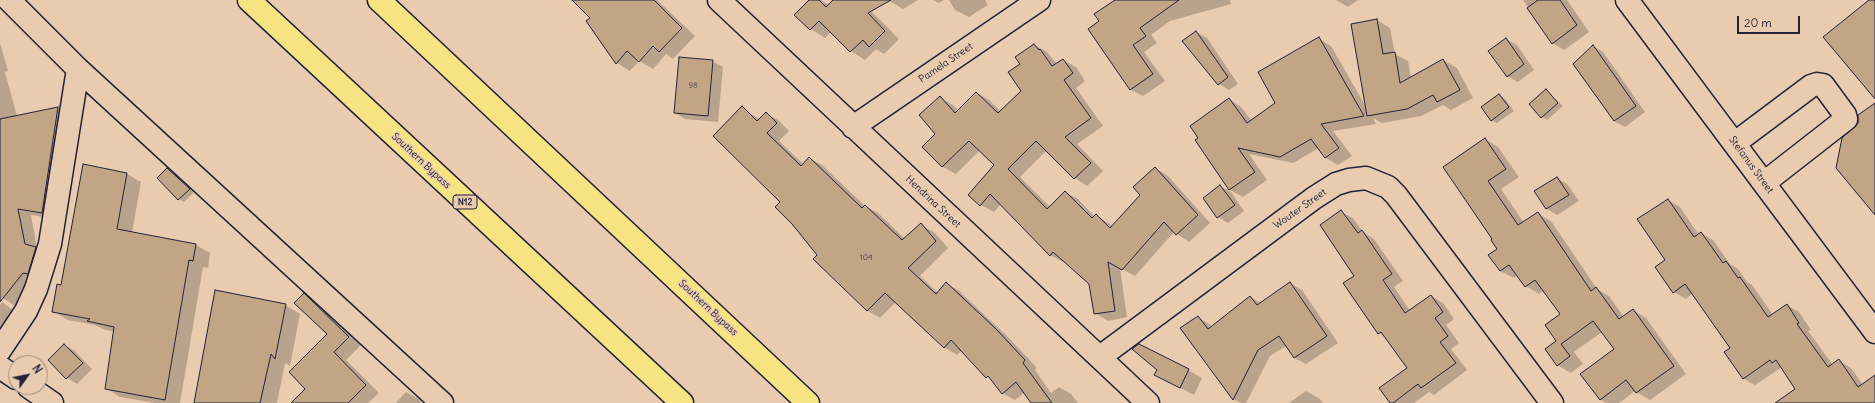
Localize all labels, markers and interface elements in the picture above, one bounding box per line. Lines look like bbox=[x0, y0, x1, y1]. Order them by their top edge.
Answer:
scale bar bbox=[1739, 8, 1802, 34]
text: 20 m bbox=[1744, 15, 1772, 30]
street label: Pamela Street bbox=[917, 41, 975, 85]
house number: 98 bbox=[688, 81, 698, 91]
street label: Southern Bypass bbox=[389, 131, 453, 191]
street label: Stefanus Street bbox=[1726, 134, 1776, 196]
street label: Hendrina Street bbox=[903, 173, 963, 231]
street label: Wouter Street bbox=[1271, 186, 1329, 232]
road number: N12 bbox=[453, 195, 477, 209]
house number: 104 bbox=[859, 253, 873, 263]
street label: Southern Bypass bbox=[676, 278, 740, 338]
north arrow bbox=[8, 355, 48, 395]
text: N bbox=[29, 362, 45, 376]

